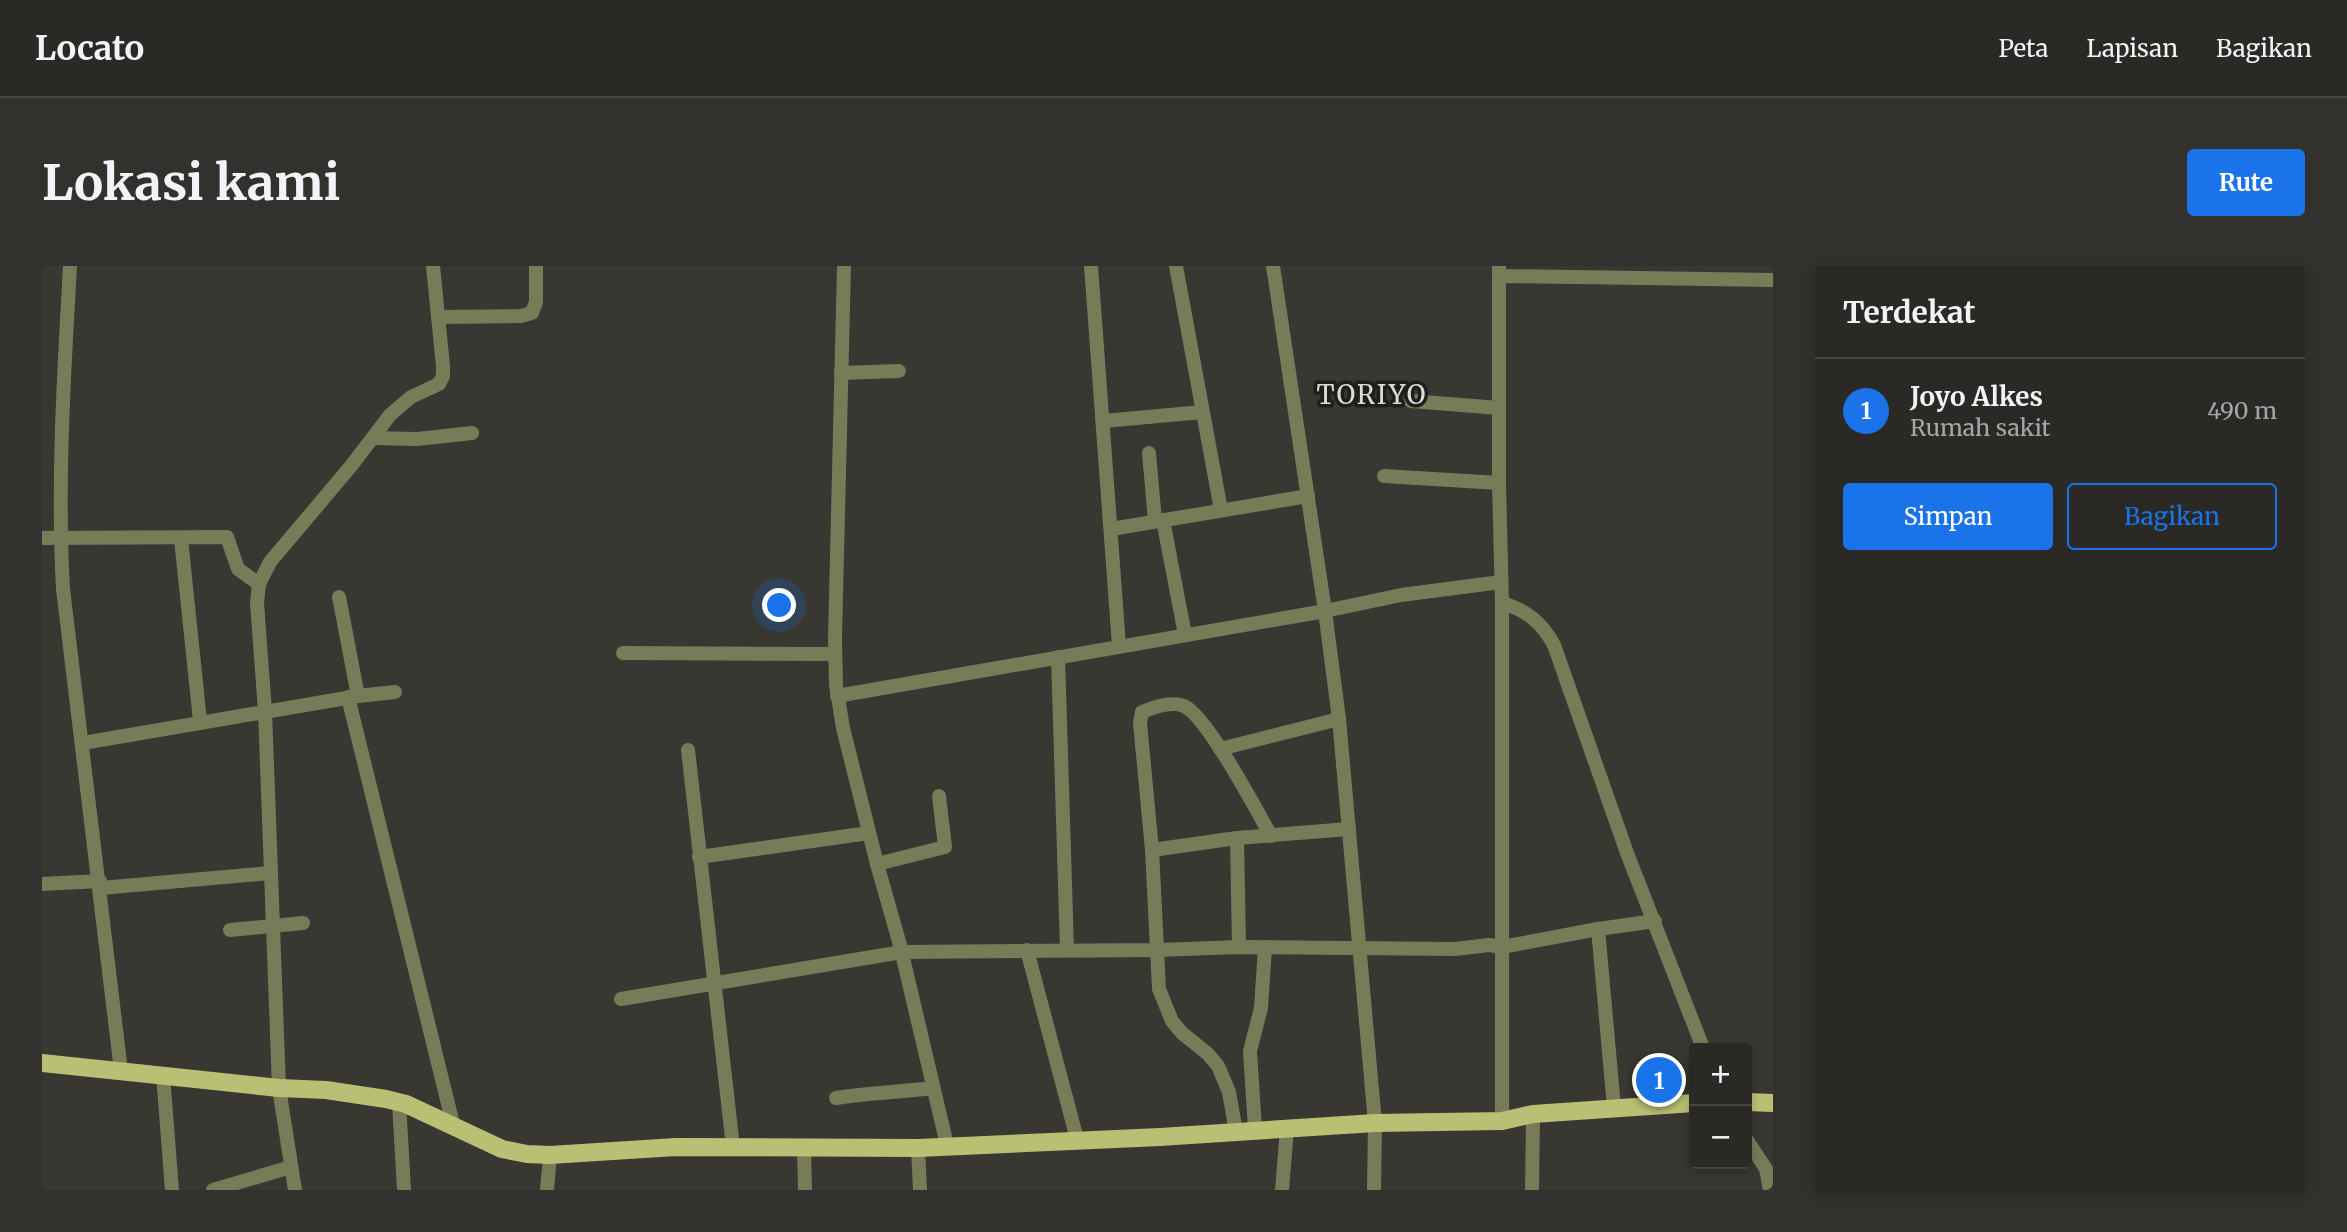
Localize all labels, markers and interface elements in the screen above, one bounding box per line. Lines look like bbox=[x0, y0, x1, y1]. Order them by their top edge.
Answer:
text: Locato bbox=[35, 28, 144, 69]
text: Peta bbox=[1998, 33, 2048, 64]
text: Lapisan bbox=[2086, 33, 2178, 64]
text: Bagikan bbox=[2216, 33, 2312, 64]
button: Rute bbox=[2187, 149, 2305, 216]
text: Lokasi kami bbox=[42, 152, 340, 213]
text: Terdekat bbox=[1843, 293, 1976, 331]
district label: TORIYO bbox=[1316, 378, 1428, 411]
text: Joyo Alkes bbox=[1910, 380, 2043, 413]
text: 1 bbox=[1861, 396, 1871, 425]
text: 490 m bbox=[2207, 396, 2277, 425]
text: Rumah sakit bbox=[1910, 413, 2051, 442]
button: Simpan bbox=[1843, 483, 2053, 550]
button: Bagikan bbox=[2067, 483, 2277, 550]
your location bbox=[762, 588, 796, 622]
map controls bbox=[1689, 1043, 1752, 1169]
button: + bbox=[1689, 1043, 1752, 1106]
pin: 1 bbox=[1636, 1054, 1682, 1106]
button: − bbox=[1689, 1106, 1752, 1169]

